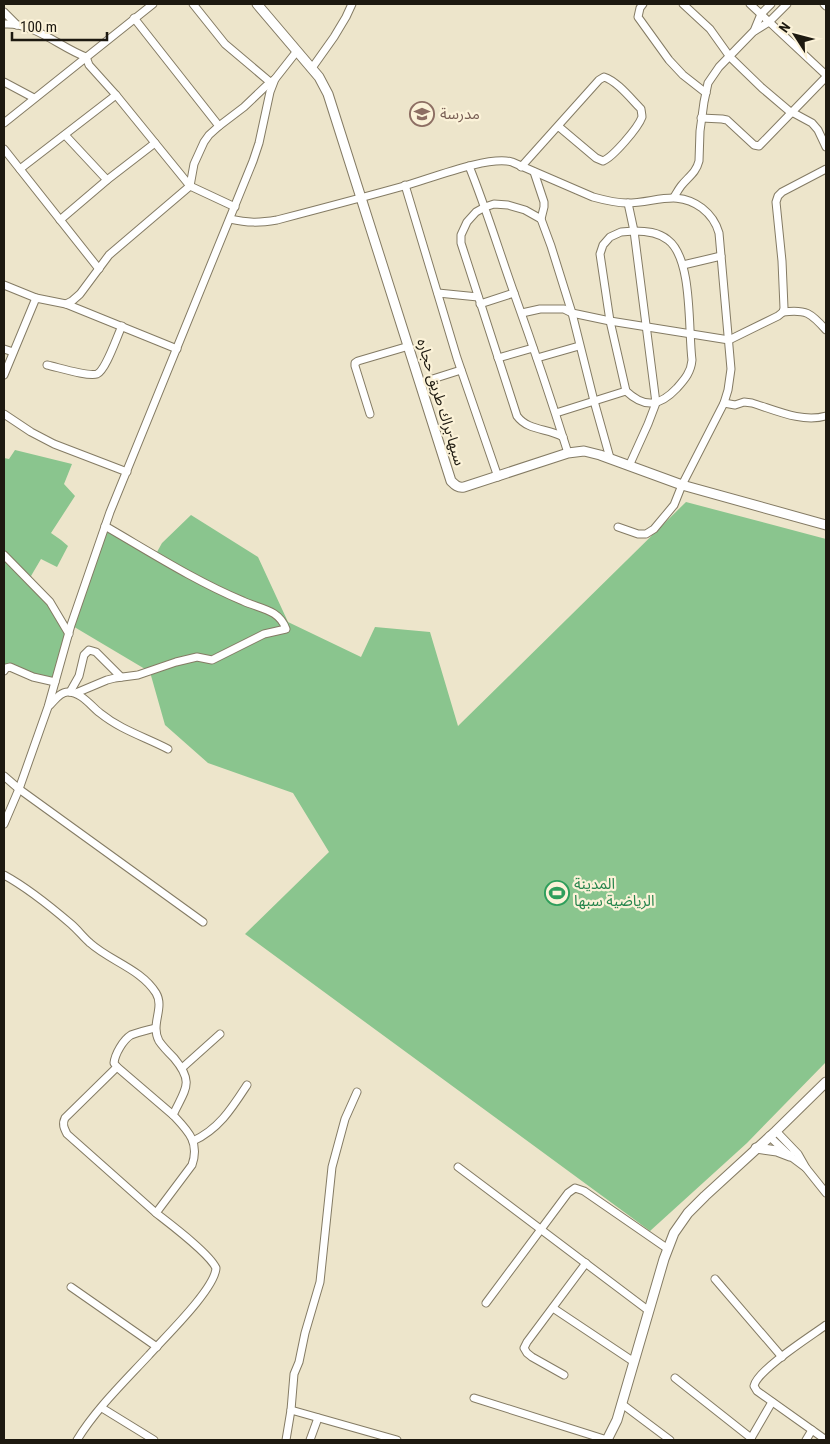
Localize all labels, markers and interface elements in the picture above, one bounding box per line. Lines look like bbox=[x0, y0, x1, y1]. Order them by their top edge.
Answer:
scale bar bbox=[12, 10, 108, 42]
north arrow bbox=[770, 10, 820, 60]
text: 100 m bbox=[20, 18, 57, 36]
text: N bbox=[775, 19, 793, 36]
school or university icon: مدرسة bbox=[409, 101, 435, 127]
place label: مدرسة bbox=[440, 105, 480, 123]
street label: سبها-براك طريق حجاره bbox=[412, 336, 469, 468]
place label: المدينة الرياضية سبها bbox=[574, 875, 655, 910]
sports icon: المدينة الرياضية سبها bbox=[544, 880, 570, 906]

